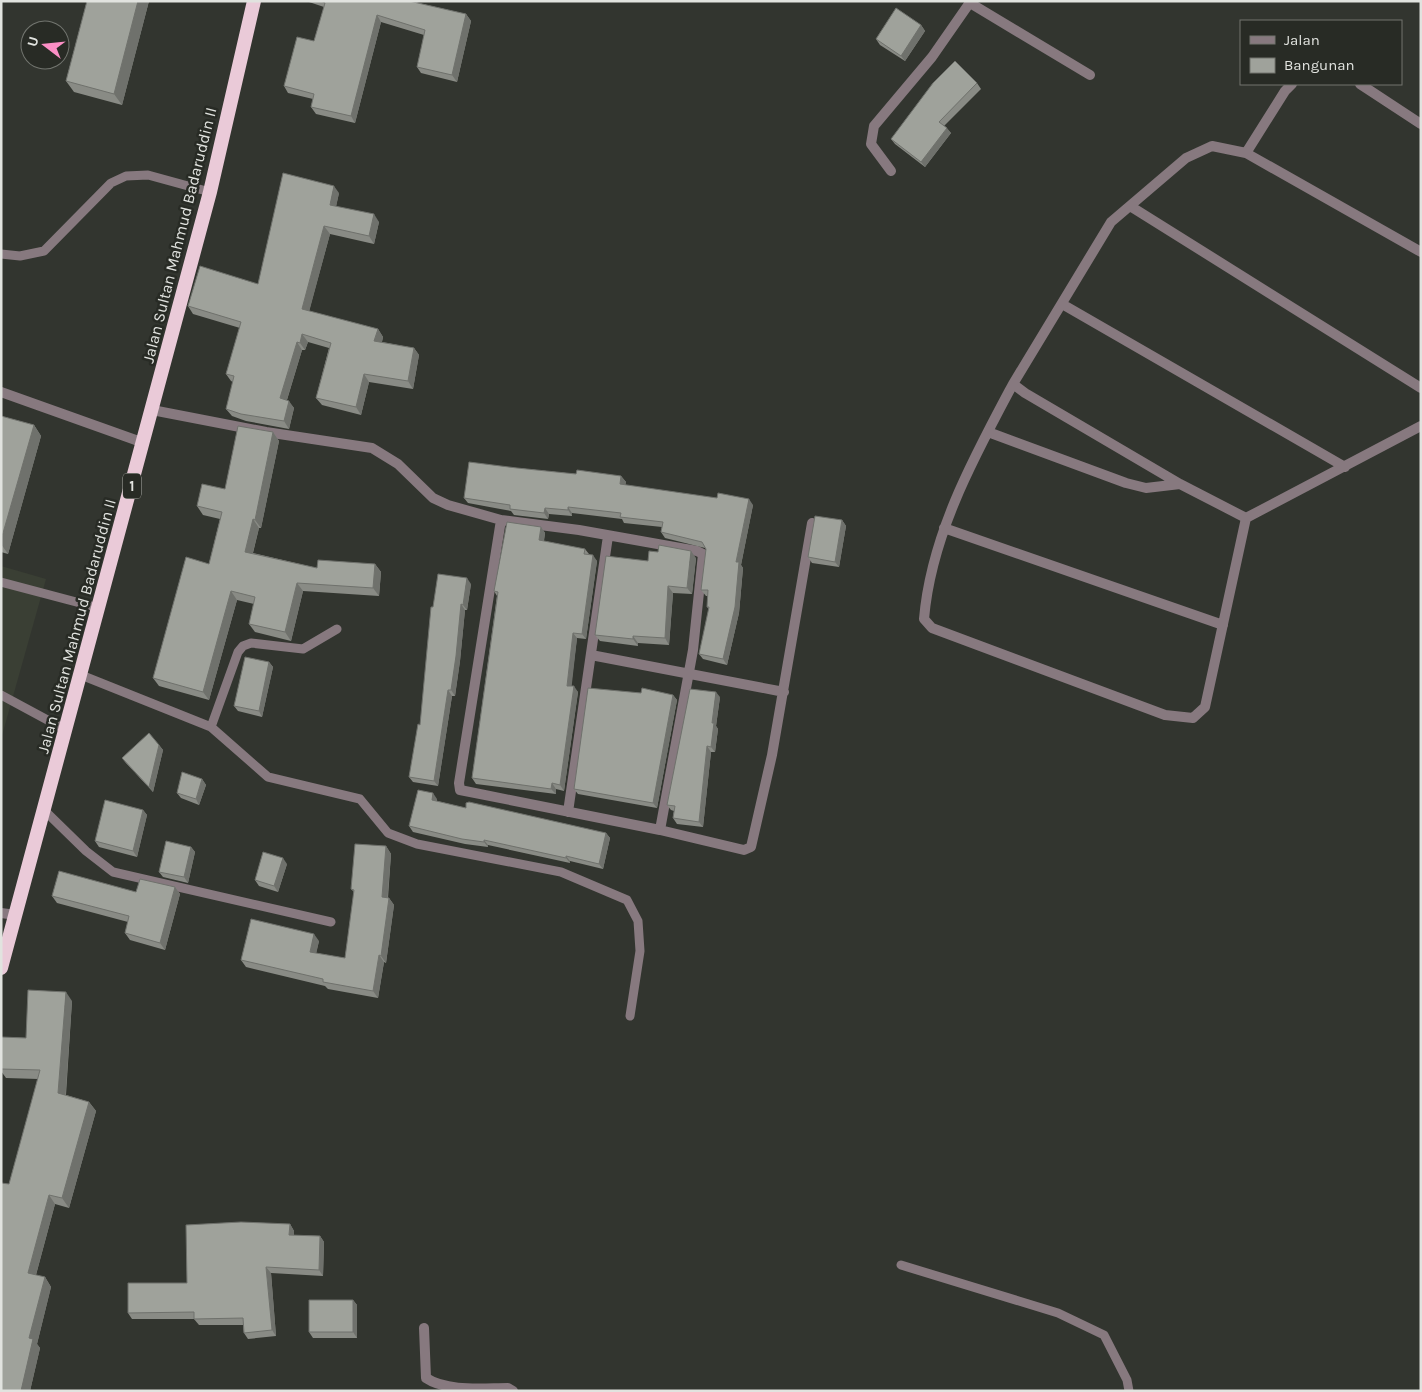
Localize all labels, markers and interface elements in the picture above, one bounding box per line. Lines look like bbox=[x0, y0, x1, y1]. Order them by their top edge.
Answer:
north arrow bbox=[20, 20, 70, 70]
legend bbox=[1240, 20, 1402, 85]
text: Jalan bbox=[1284, 31, 1320, 49]
text: U bbox=[23, 35, 42, 49]
text: Bangunan bbox=[1284, 56, 1355, 74]
street label: Jalan Sultan Mahmud Badaruddin II bbox=[138, 105, 220, 365]
road number: 1 bbox=[123, 474, 141, 498]
street label: Jalan Sultan Mahmud Badaruddin II bbox=[33, 497, 120, 755]

